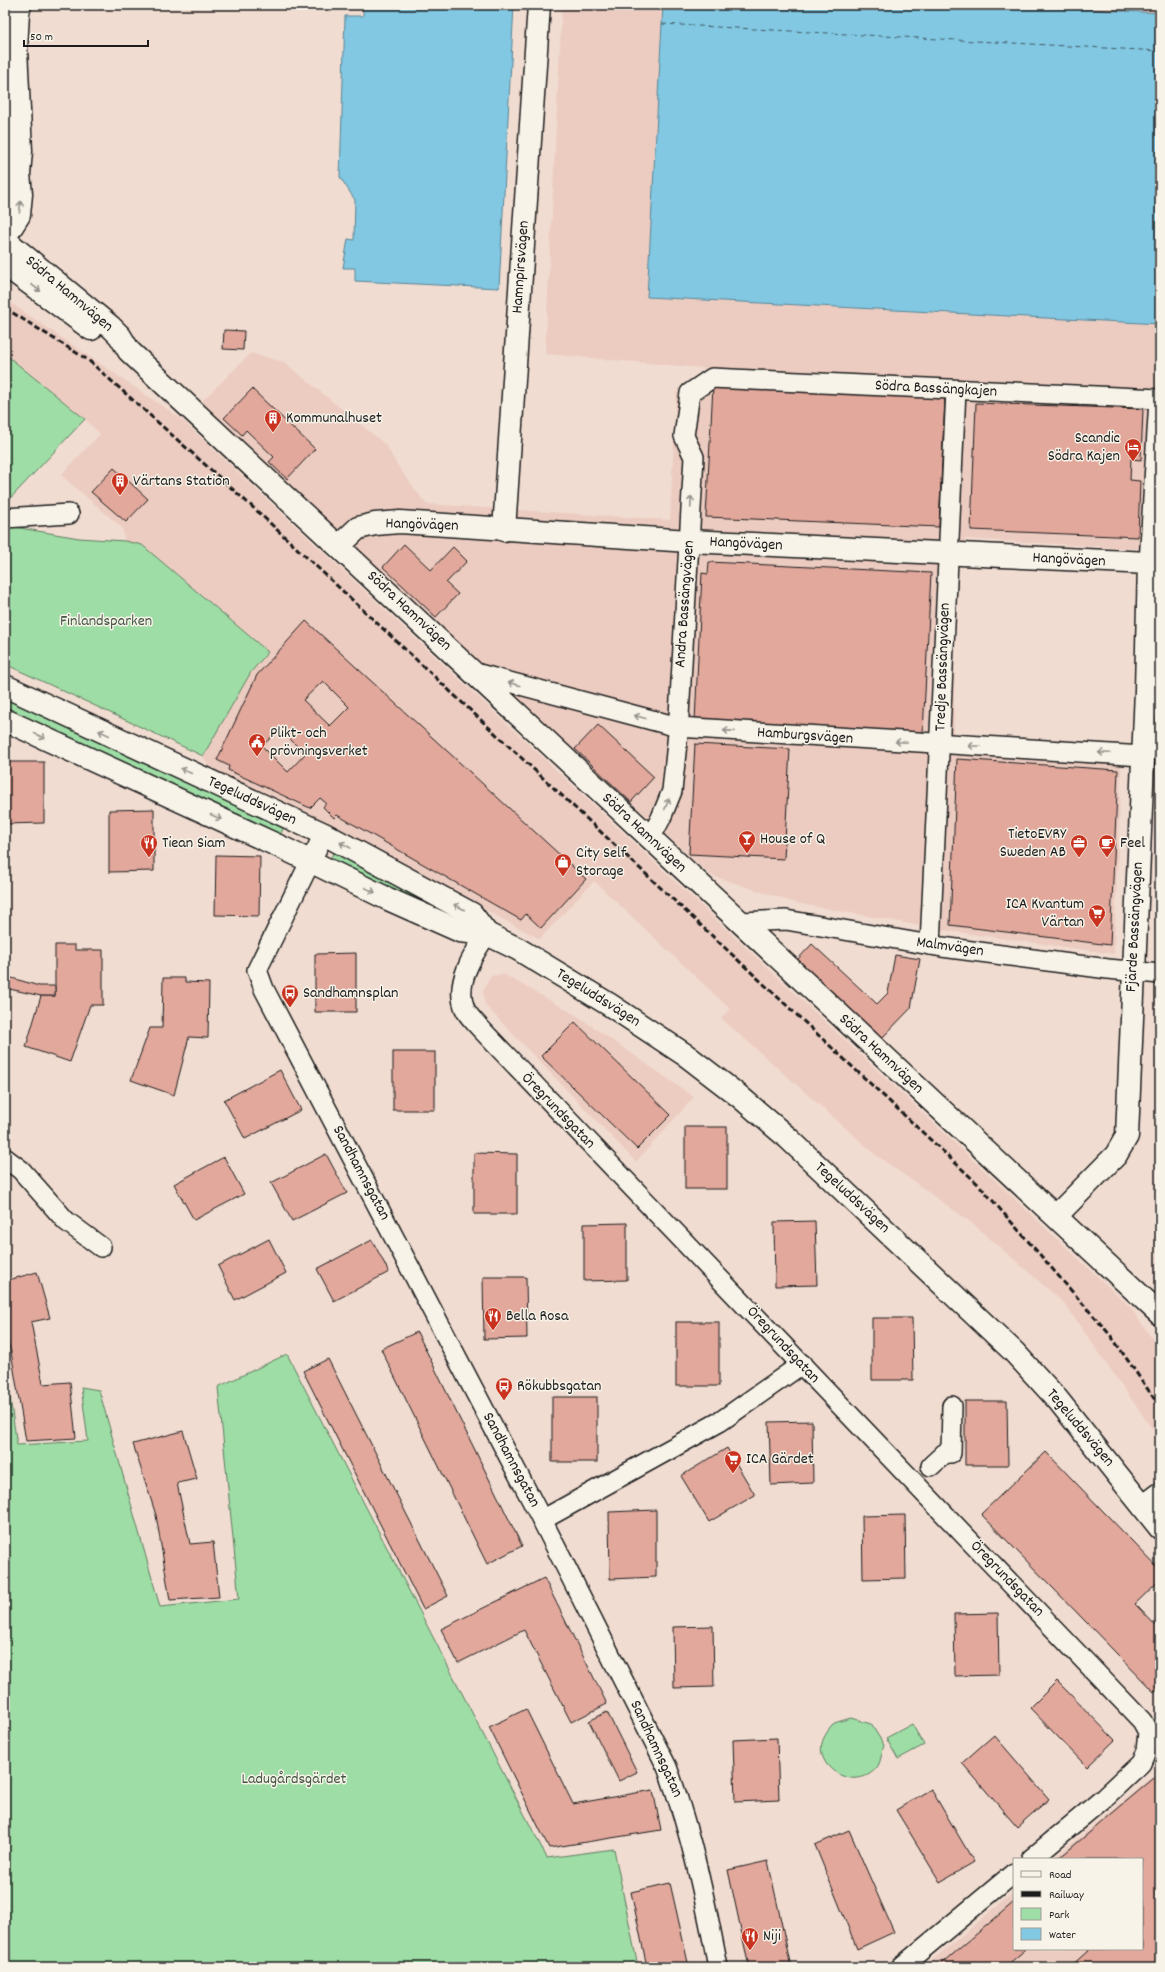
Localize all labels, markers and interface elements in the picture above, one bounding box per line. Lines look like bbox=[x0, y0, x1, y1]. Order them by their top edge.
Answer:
scale bar bbox=[24, 22, 148, 48]
text: 50 m bbox=[30, 29, 53, 46]
one-way arrow bbox=[16, 201, 24, 214]
street label: Hamnpirsvägen bbox=[506, 220, 536, 314]
street label: Södra Hamnvägen bbox=[20, 250, 118, 338]
one-way arrow bbox=[31, 284, 42, 292]
street label: Södra Bassängkajen bbox=[874, 374, 998, 404]
place label: Kommunalhuset bbox=[286, 407, 382, 430]
building icon: Kommunalhuset bbox=[263, 408, 283, 433]
place label: Scandic Södra Kajen bbox=[1048, 427, 1120, 468]
hotel icon: Scandic Södra Kajen bbox=[1123, 437, 1143, 462]
place label: Värtans Station bbox=[133, 470, 230, 493]
building icon: Värtans Station bbox=[110, 471, 130, 496]
one-way arrow bbox=[688, 496, 695, 509]
street label: Hangövägen bbox=[385, 512, 459, 538]
street label: Hangövägen bbox=[709, 531, 783, 557]
street label: Andra Bassängvägen bbox=[669, 539, 701, 669]
street label: Hangövägen bbox=[1032, 547, 1106, 573]
street label: Södra Hamnvägen bbox=[361, 565, 457, 657]
street label: Tredje Bassängvägen bbox=[929, 602, 957, 732]
park label: Finlandsparken bbox=[60, 610, 152, 633]
one-way arrow bbox=[508, 680, 521, 687]
one-way arrow bbox=[634, 713, 647, 720]
street label: Hamburgsvägen bbox=[756, 721, 854, 751]
place label: Plikt- och prövningsverket bbox=[270, 722, 368, 763]
one-way arrow bbox=[723, 727, 736, 734]
one-way arrow bbox=[98, 729, 110, 736]
public building icon: Plikt- och prövningsverket bbox=[247, 732, 267, 757]
one-way arrow bbox=[34, 733, 46, 740]
one-way arrow bbox=[895, 738, 908, 745]
one-way arrow bbox=[968, 742, 981, 749]
one-way arrow bbox=[1098, 750, 1111, 757]
one-way arrow bbox=[181, 767, 193, 774]
street label: Tegeluddsvägen bbox=[204, 770, 300, 832]
street label: Södra Hamnvägen bbox=[596, 787, 692, 879]
one-way arrow bbox=[664, 798, 672, 810]
one-way arrow bbox=[210, 814, 222, 821]
place label: TietoEVRY Sweden AB bbox=[1000, 823, 1067, 864]
place label: House of Q bbox=[760, 828, 825, 851]
bar icon: House of Q bbox=[737, 829, 757, 854]
place label: Tiean Siam bbox=[162, 832, 225, 855]
place label: Feel bbox=[1120, 832, 1145, 855]
restaurant icon: Tiean Siam bbox=[139, 833, 159, 858]
office icon: TietoEVRY Sweden AB bbox=[1069, 833, 1089, 858]
cafe icon: Feel bbox=[1097, 833, 1117, 858]
one-way arrow bbox=[339, 841, 351, 848]
place label: City Self Storage bbox=[576, 842, 627, 883]
shop icon: City Self Storage bbox=[553, 852, 573, 877]
street label: Fjärde Bassängvägen bbox=[1120, 861, 1150, 993]
one-way arrow bbox=[364, 887, 376, 894]
place label: ICA Kvantum Värtan bbox=[1006, 893, 1084, 934]
one-way arrow bbox=[453, 903, 465, 910]
supermarket icon: ICA Kvantum Värtan bbox=[1087, 903, 1107, 928]
street label: Malmvägen bbox=[915, 931, 985, 963]
street label: Tegeluddsvägen bbox=[551, 963, 645, 1033]
place label: Sandhamnsplan bbox=[303, 982, 399, 1005]
bus stop icon: Sandhamnsplan bbox=[280, 983, 300, 1008]
street label: Södra Hamnvägen bbox=[833, 1008, 929, 1100]
street label: Öregrundsgatan bbox=[516, 1068, 600, 1154]
street label: Sandhamnsgatan bbox=[326, 1121, 396, 1225]
street label: Tegeluddsvägen bbox=[809, 1157, 895, 1239]
street label: Öregrundsgatan bbox=[741, 1301, 825, 1389]
place label: Bella Rosa bbox=[506, 1305, 569, 1328]
restaurant icon: Bella Rosa bbox=[483, 1306, 503, 1331]
place label: Rökubbsgatan bbox=[517, 1375, 601, 1398]
bus stop icon: Rökubbsgatan bbox=[494, 1376, 514, 1401]
street label: Tegeluddsvägen bbox=[1040, 1384, 1120, 1472]
street label: Sandhamnsgatan bbox=[476, 1408, 546, 1512]
place label: ICA Gärdet bbox=[746, 1448, 814, 1471]
supermarket icon: ICA Gärdet bbox=[723, 1449, 743, 1474]
street label: Öregrundsgatan bbox=[965, 1536, 1049, 1622]
street label: Sandhamnsgatan bbox=[623, 1697, 689, 1801]
park label: Ladugårdsgärdet bbox=[242, 1768, 347, 1791]
legend bbox=[1013, 1858, 1143, 1950]
text: Road bbox=[1049, 1867, 1071, 1884]
text: Railway bbox=[1049, 1887, 1085, 1904]
text: Park bbox=[1049, 1907, 1070, 1924]
place label: Niji bbox=[763, 1925, 781, 1948]
restaurant icon: Niji bbox=[740, 1926, 760, 1951]
text: Water bbox=[1049, 1927, 1076, 1944]

